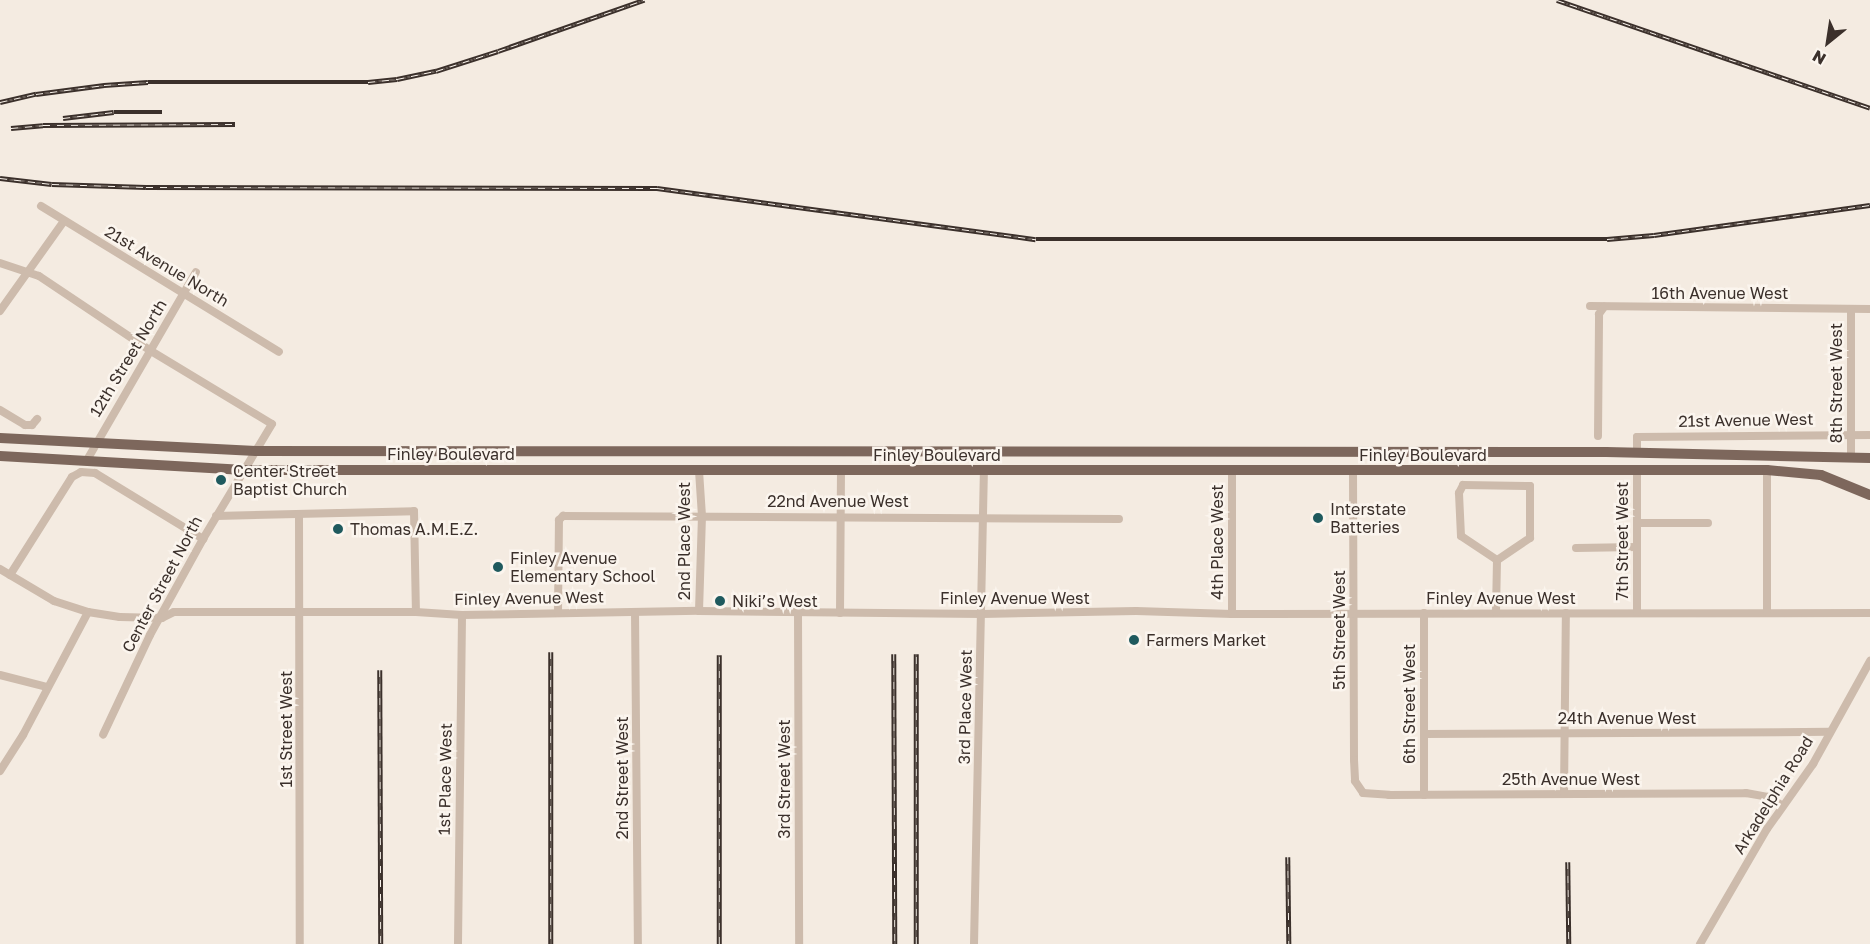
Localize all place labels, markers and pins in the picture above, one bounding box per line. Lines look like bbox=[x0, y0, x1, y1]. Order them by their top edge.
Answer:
place label: Center Street Baptist Church bbox=[233, 461, 347, 499]
marker: Center Street Baptist Church bbox=[214, 473, 228, 487]
place label: Interstate Batteries bbox=[1330, 499, 1406, 537]
marker: Interstate Batteries bbox=[1311, 511, 1325, 525]
place label: Thomas A.M.E.Z. bbox=[350, 519, 478, 539]
marker: Thomas A.M.E.Z. bbox=[331, 522, 345, 536]
place label: Finley Avenue Elementary School bbox=[510, 548, 655, 586]
marker: Finley Avenue Elementary School bbox=[491, 560, 505, 574]
place label: Niki’s West bbox=[732, 591, 818, 611]
marker: Niki’s West bbox=[713, 594, 727, 608]
place label: Farmers Market bbox=[1146, 630, 1266, 650]
marker: Farmers Market bbox=[1127, 633, 1141, 647]

